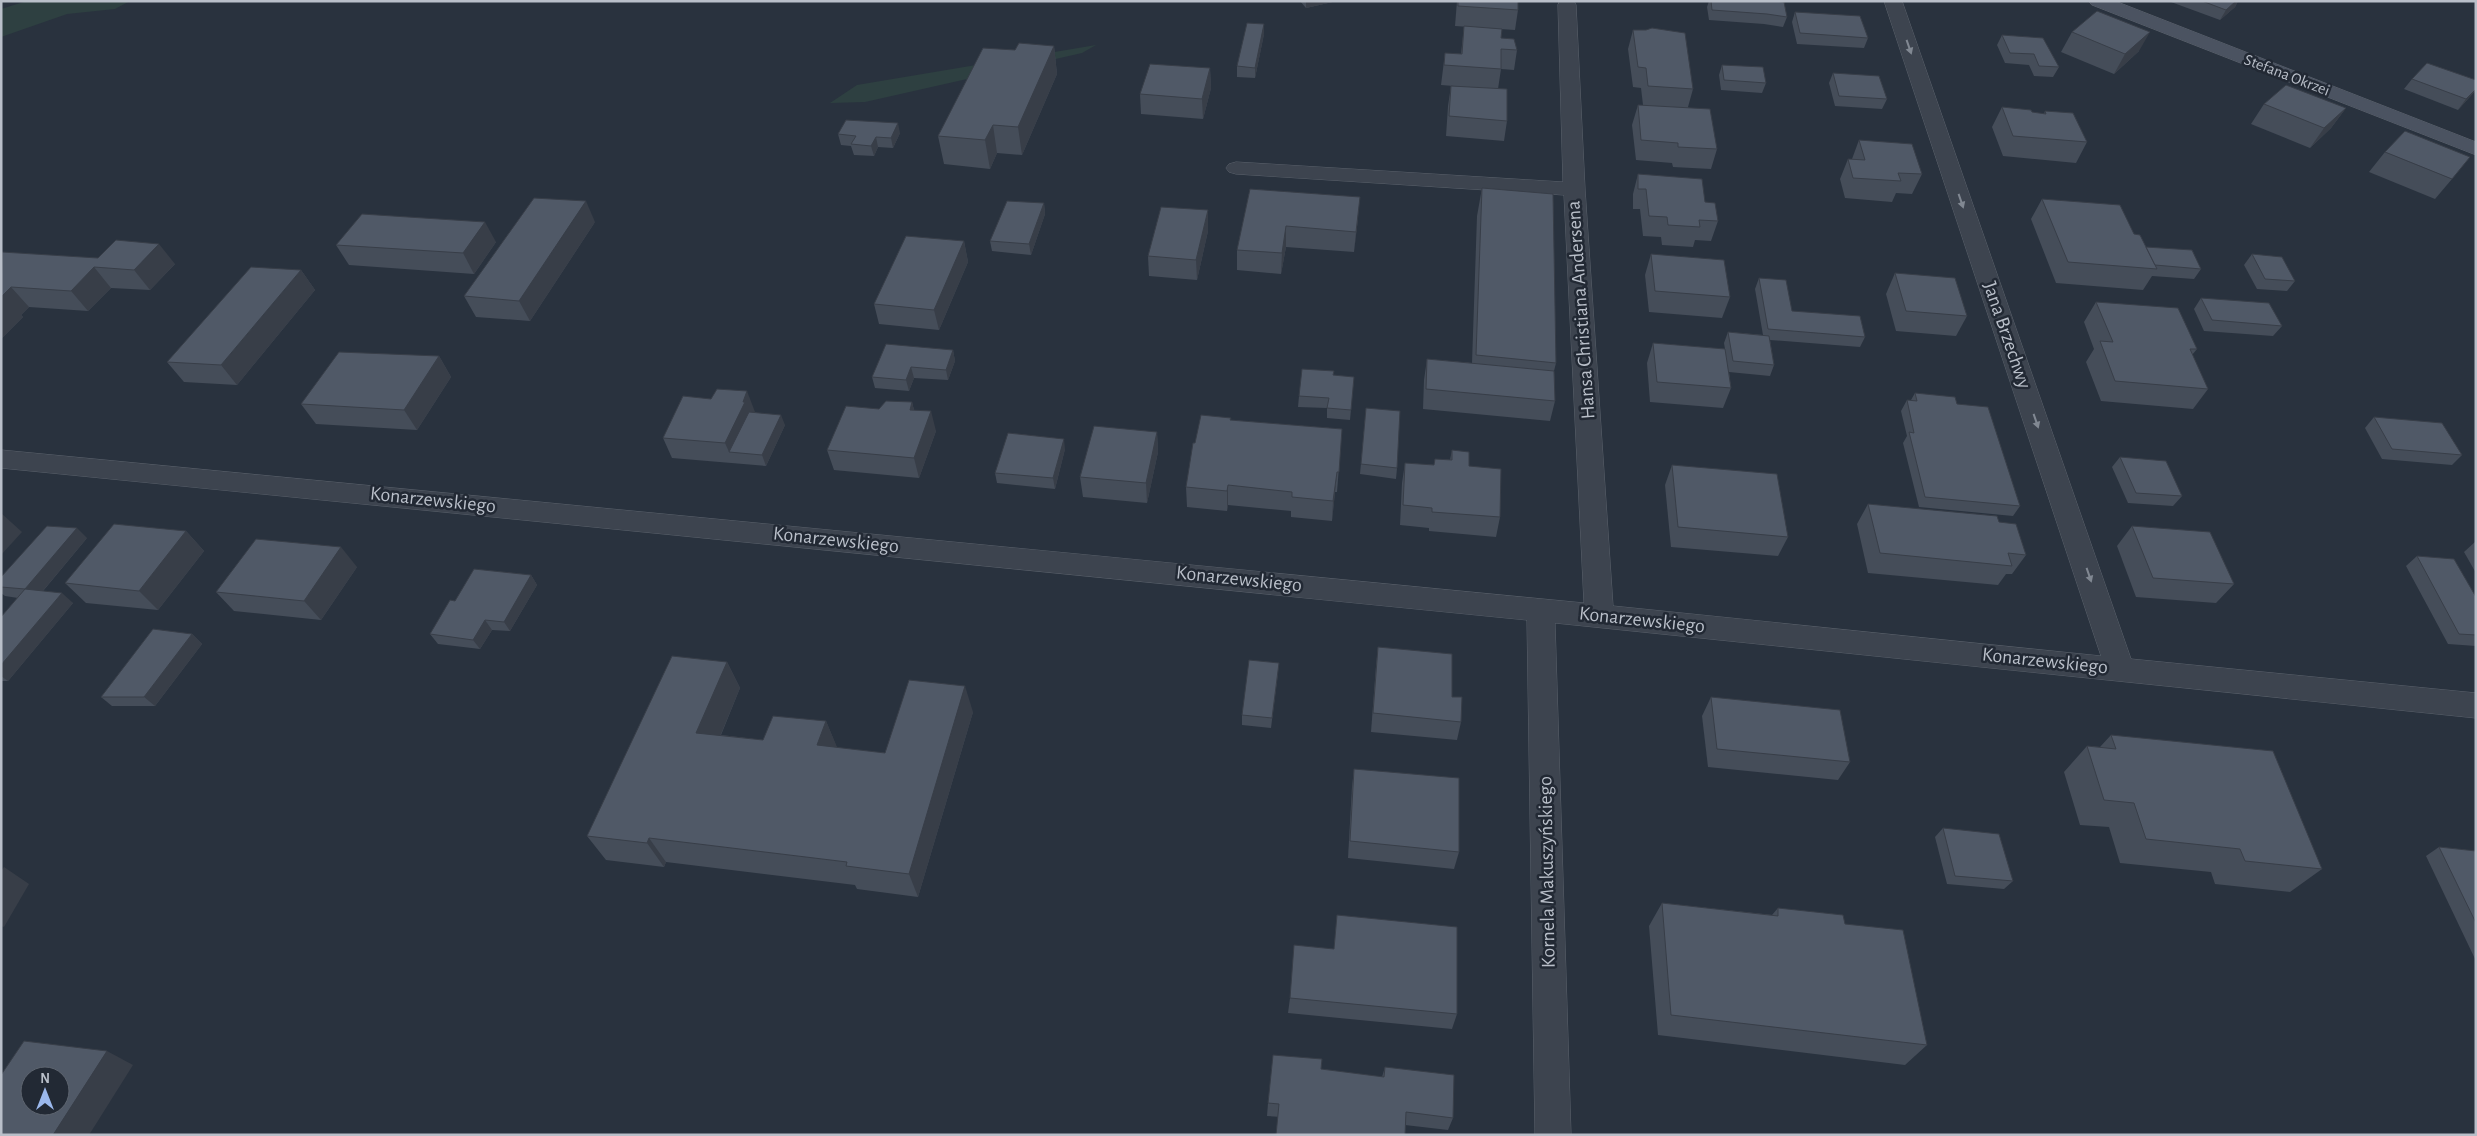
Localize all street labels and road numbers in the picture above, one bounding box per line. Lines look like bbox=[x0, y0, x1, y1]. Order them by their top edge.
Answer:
street label: Stefana Okrzei bbox=[2242, 51, 2332, 99]
street label: Hansa Christiana Andersena bbox=[1563, 200, 1599, 420]
street label: Jana Brzechwy bbox=[1979, 279, 2035, 391]
street label: Konarzewskiego bbox=[369, 483, 497, 517]
street label: Konarzewskiego bbox=[772, 523, 900, 557]
street label: Konarzewskiego bbox=[1175, 562, 1303, 596]
street label: Konarzewskiego bbox=[1578, 603, 1706, 637]
street label: Konarzewskiego bbox=[1981, 644, 2109, 678]
street label: Kornela Makuszyńskiego bbox=[1535, 776, 1559, 968]

